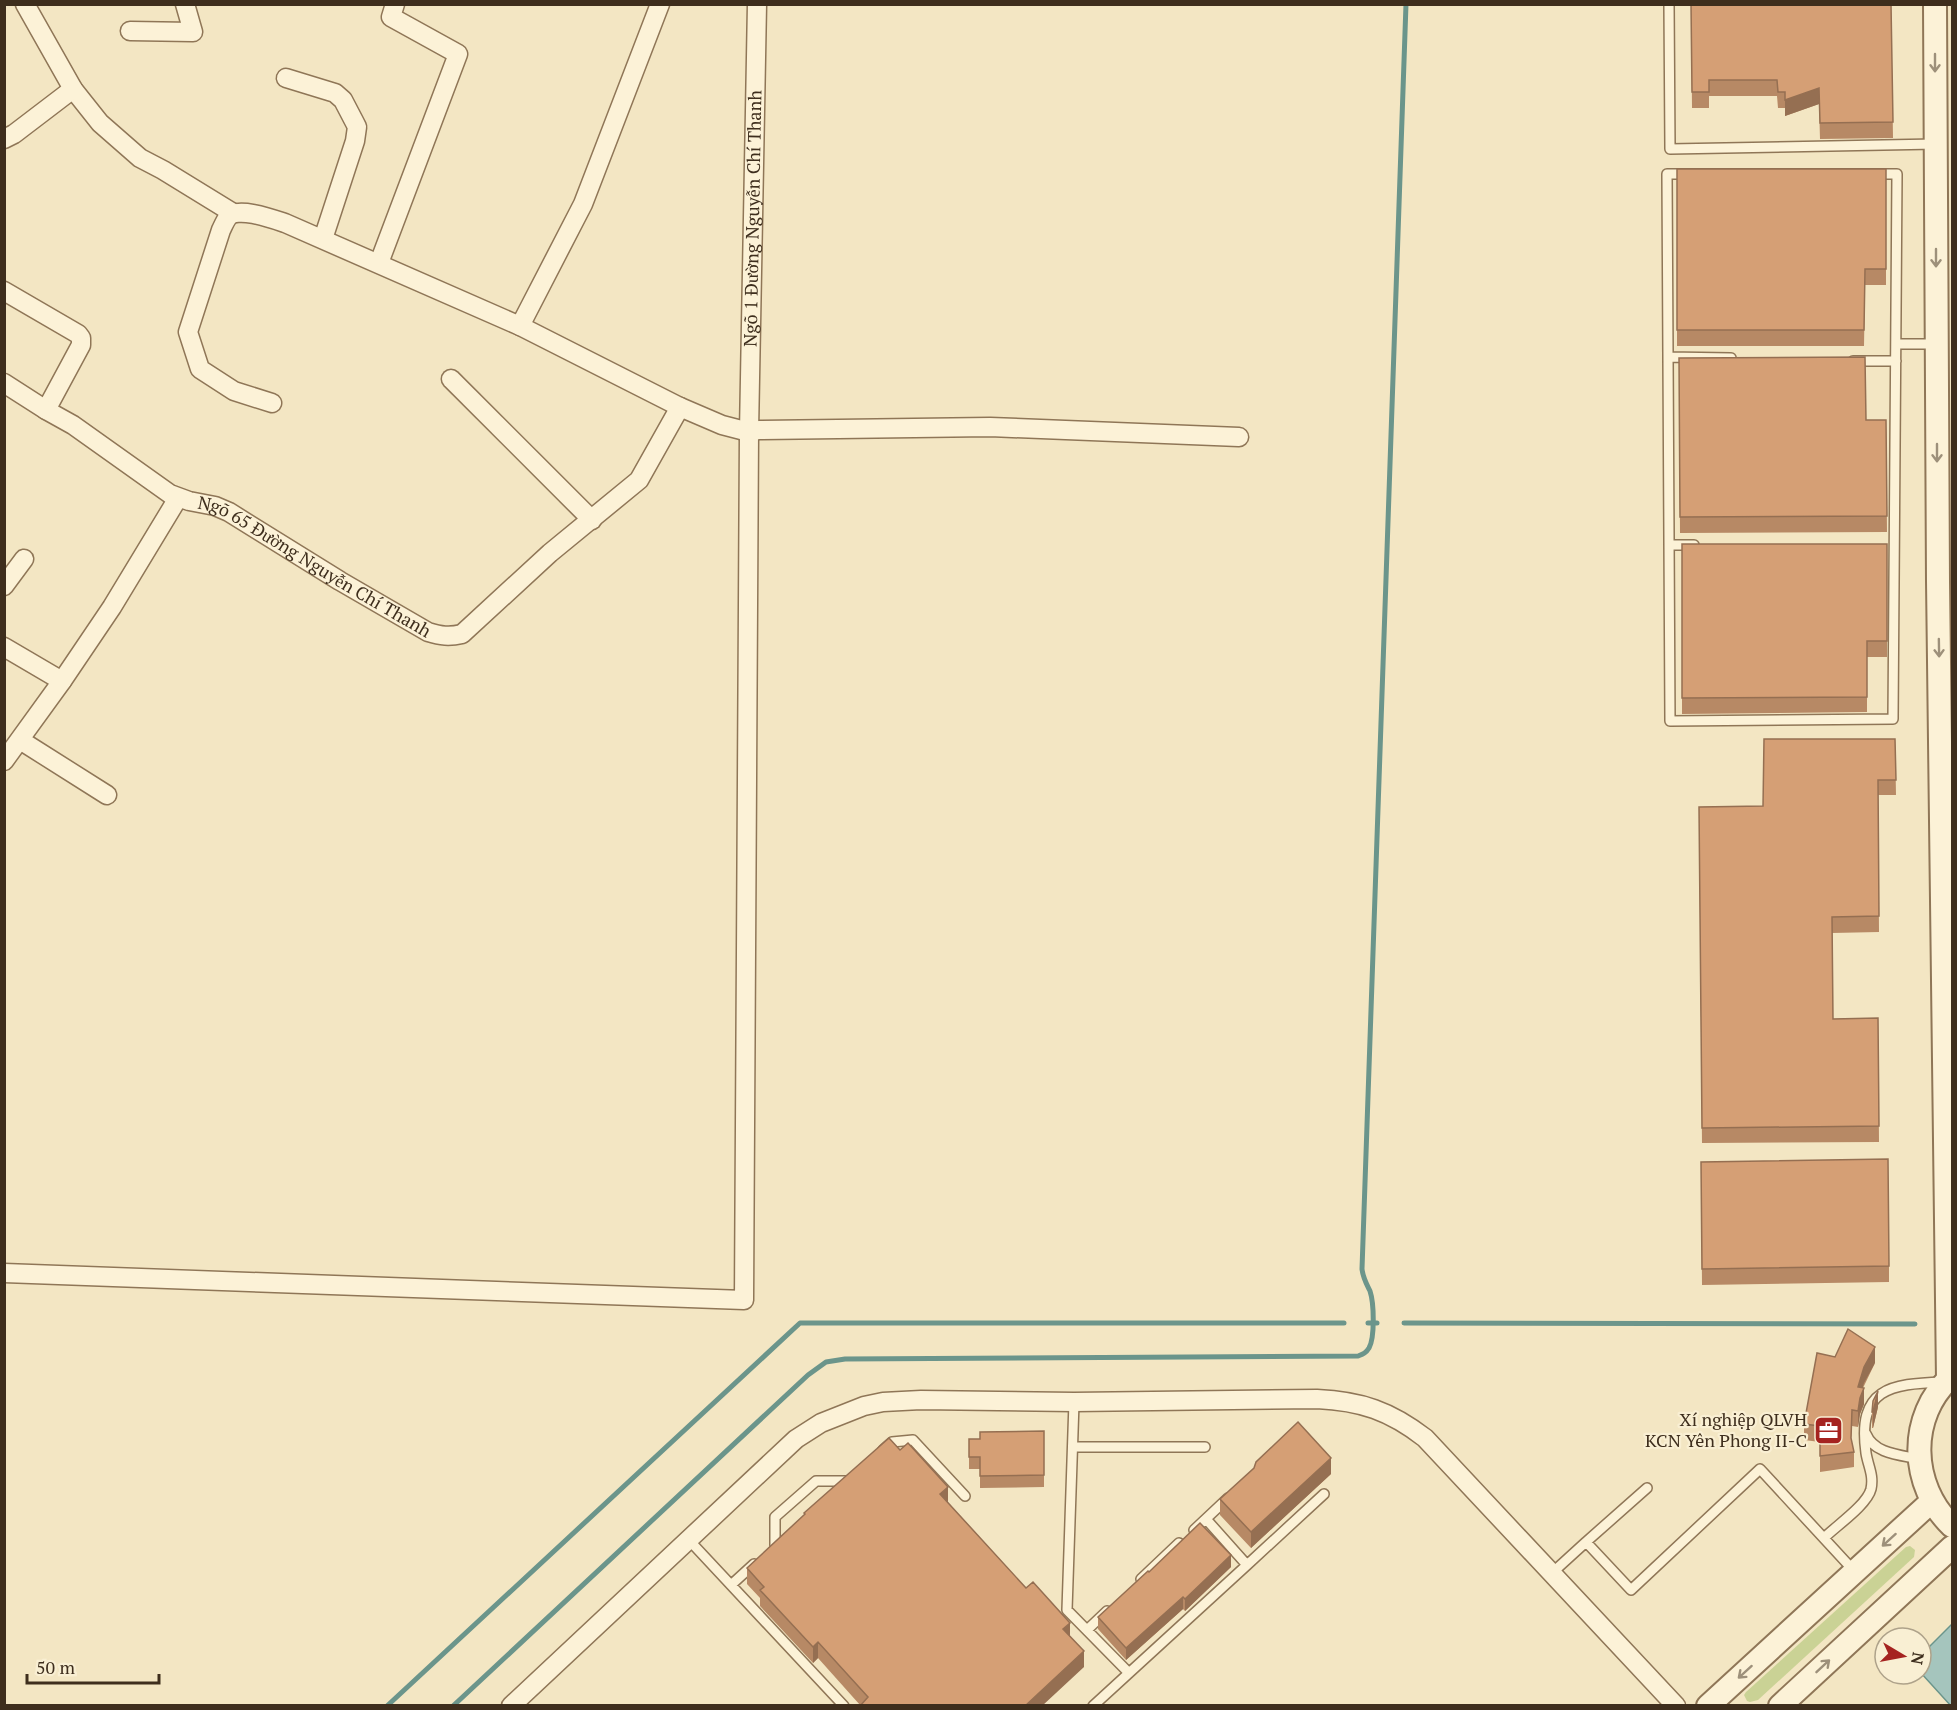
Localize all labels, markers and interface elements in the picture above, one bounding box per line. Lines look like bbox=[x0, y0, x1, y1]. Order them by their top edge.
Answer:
one-way arrow bbox=[1929, 52, 1941, 72]
street label: Ngõ 1 Đường Nguyễn Chí Thanh bbox=[738, 89, 766, 347]
one-way arrow bbox=[1930, 247, 1942, 267]
one-way arrow bbox=[1931, 442, 1943, 462]
street label: Ngõ 65 Đường Nguyễn Chí Thanh bbox=[196, 490, 436, 642]
one-way arrow bbox=[1933, 637, 1944, 657]
place label: Xí nghiệp QLVH KCN Yên Phong II-C bbox=[1645, 1407, 1807, 1452]
office icon: Xí nghiệp QLVH KCN Yên Phong II-C bbox=[1812, 1414, 1844, 1446]
one-way arrow bbox=[1882, 1533, 1897, 1547]
north arrow bbox=[1873, 1626, 1933, 1686]
scale bar bbox=[27, 1647, 159, 1685]
text: N bbox=[1906, 1651, 1930, 1666]
text: 50 m bbox=[36, 1655, 76, 1679]
one-way arrow bbox=[1815, 1659, 1830, 1673]
one-way arrow bbox=[1738, 1665, 1753, 1679]

